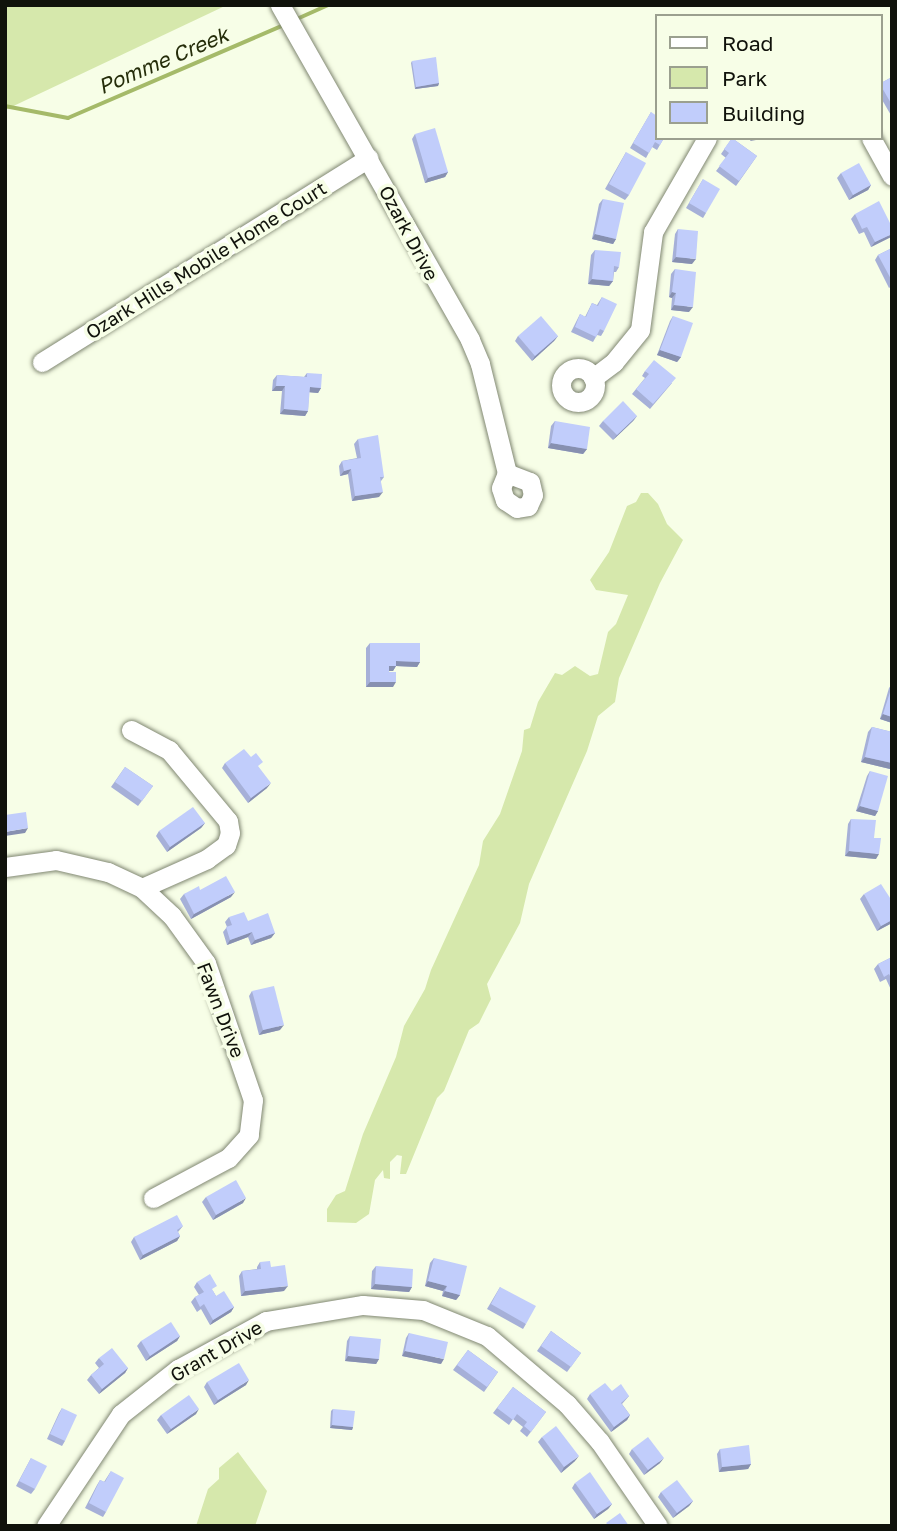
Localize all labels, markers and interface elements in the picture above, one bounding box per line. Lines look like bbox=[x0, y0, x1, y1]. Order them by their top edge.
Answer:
legend bbox=[656, 14, 883, 140]
water label: Pomme Creek bbox=[94, 21, 232, 99]
text: Road bbox=[722, 30, 773, 56]
text: Park bbox=[722, 65, 767, 91]
text: Building bbox=[722, 100, 805, 126]
street label: Ozark Hills Mobile Home Court bbox=[81, 176, 331, 344]
street label: Ozark Drive bbox=[374, 182, 444, 284]
street label: Fawn Drive bbox=[192, 959, 250, 1061]
street label: Grant Drive bbox=[166, 1316, 266, 1386]

